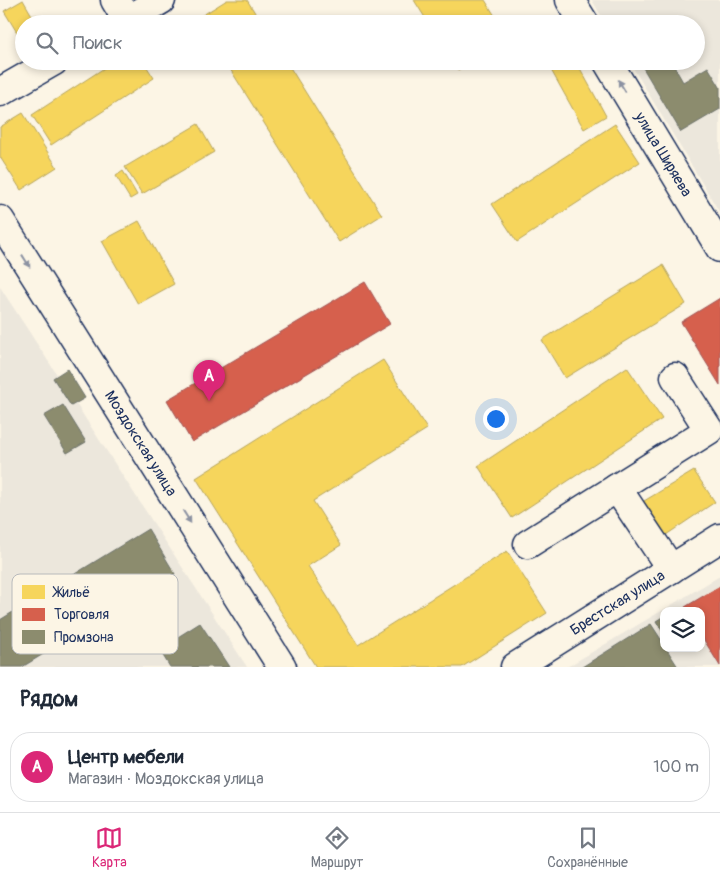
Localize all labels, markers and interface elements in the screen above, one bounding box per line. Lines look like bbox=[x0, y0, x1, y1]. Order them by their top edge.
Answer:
search box bbox=[15, 15, 705, 70]
icon: search bbox=[33, 29, 61, 57]
text: Поиск bbox=[73, 31, 123, 55]
one-way arrow bbox=[618, 80, 627, 93]
street label: улица Ширяева bbox=[630, 108, 696, 200]
one-way arrow bbox=[21, 254, 31, 267]
pin: A bbox=[193, 360, 225, 401]
street label: Моздокская улица bbox=[101, 387, 181, 500]
your location bbox=[483, 406, 509, 432]
one-way arrow bbox=[182, 510, 192, 523]
street label: Брестская улица bbox=[566, 566, 668, 639]
legend bbox=[12, 574, 178, 654]
text: Жильё bbox=[52, 584, 90, 601]
text: Торговля bbox=[54, 606, 109, 623]
map controls bbox=[660, 607, 705, 652]
button: layers bbox=[660, 607, 705, 652]
text: Промзона bbox=[54, 629, 114, 646]
text: Рядом bbox=[20, 686, 78, 713]
text: Центр мебели bbox=[68, 745, 184, 769]
text: A bbox=[32, 757, 42, 777]
text: 100 m bbox=[653, 757, 699, 777]
text: Магазин · Моздокская улица bbox=[68, 769, 264, 789]
tab: Карта bbox=[92, 824, 127, 871]
tab: Маршрут bbox=[311, 824, 363, 871]
tab: Сохранённые bbox=[547, 824, 628, 871]

